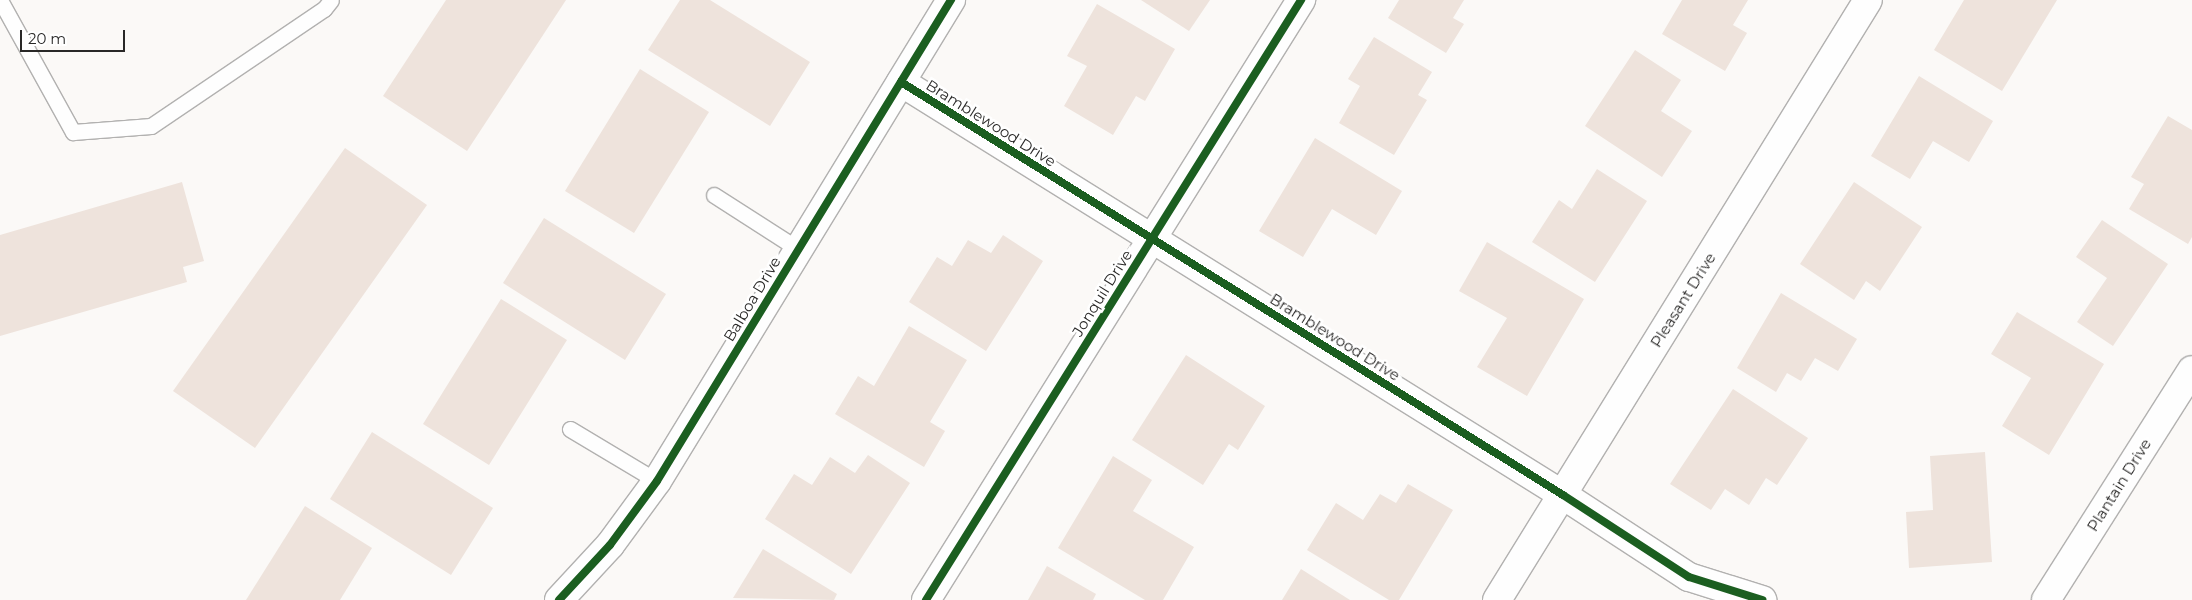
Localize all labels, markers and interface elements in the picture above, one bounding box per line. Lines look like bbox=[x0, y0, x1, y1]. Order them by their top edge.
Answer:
scale bar bbox=[22, 20, 128, 52]
text: 20 m bbox=[28, 29, 66, 48]
street label: Bramblewood Drive bbox=[923, 76, 1059, 170]
street label: Jonquil Drive bbox=[1068, 246, 1136, 340]
street label: Pleasant Drive bbox=[1647, 249, 1719, 351]
street label: Balboa Drive bbox=[720, 253, 784, 345]
street label: Bramblewood Drive bbox=[1267, 290, 1403, 384]
street label: Plantain Drive bbox=[2083, 435, 2155, 535]

